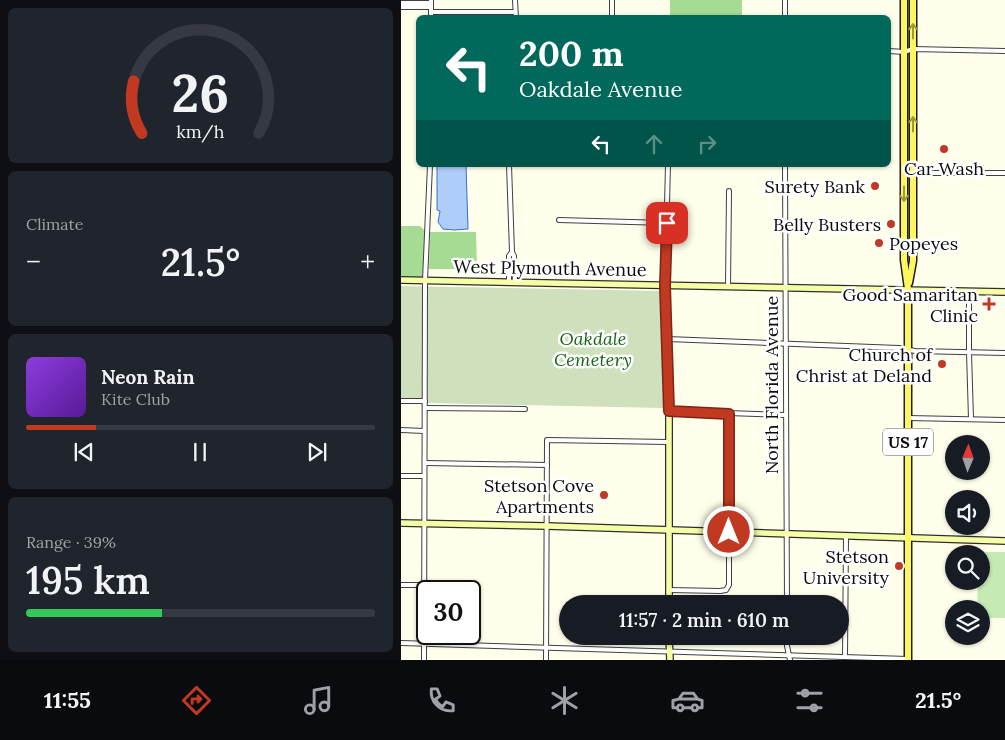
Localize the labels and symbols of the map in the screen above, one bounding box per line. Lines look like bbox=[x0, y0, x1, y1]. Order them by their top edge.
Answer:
one-way arrow bbox=[908, 23, 918, 39]
one-way arrow bbox=[908, 117, 918, 133]
marker: Car Wash bbox=[938, 143, 950, 155]
place label: Car Wash bbox=[904, 157, 984, 180]
place label: Surety Bank bbox=[765, 175, 865, 198]
marker: Surety Bank bbox=[869, 180, 881, 192]
one-way arrow bbox=[899, 185, 909, 201]
pin bbox=[646, 202, 688, 244]
place label: Belly Busters bbox=[773, 213, 881, 236]
marker: Belly Busters bbox=[885, 218, 897, 230]
place label: Popeyes bbox=[889, 232, 958, 255]
marker: Popeyes bbox=[873, 237, 885, 249]
street label: West Plymouth Avenue bbox=[453, 255, 647, 281]
place label: Good Samaritan Clinic bbox=[843, 283, 978, 327]
street label: North Florida Avenue bbox=[760, 296, 783, 474]
marker: Good Samaritan Clinic bbox=[982, 297, 996, 311]
park label: Oakdale Cemetery bbox=[554, 327, 632, 371]
place label: Church of Christ at Deland bbox=[796, 343, 934, 387]
marker: Church of Christ at Deland bbox=[936, 358, 948, 370]
road number: US 17 bbox=[883, 428, 933, 456]
north arrow bbox=[945, 435, 990, 480]
place label: Stetson Cove Apartments bbox=[484, 474, 594, 518]
marker: Stetson Cove Apartments bbox=[598, 489, 610, 501]
position arrow bbox=[702, 505, 754, 557]
place label: Stetson University bbox=[803, 545, 889, 589]
marker: Stetson University bbox=[893, 560, 905, 572]
speed limit sign: 30 bbox=[416, 580, 481, 645]

